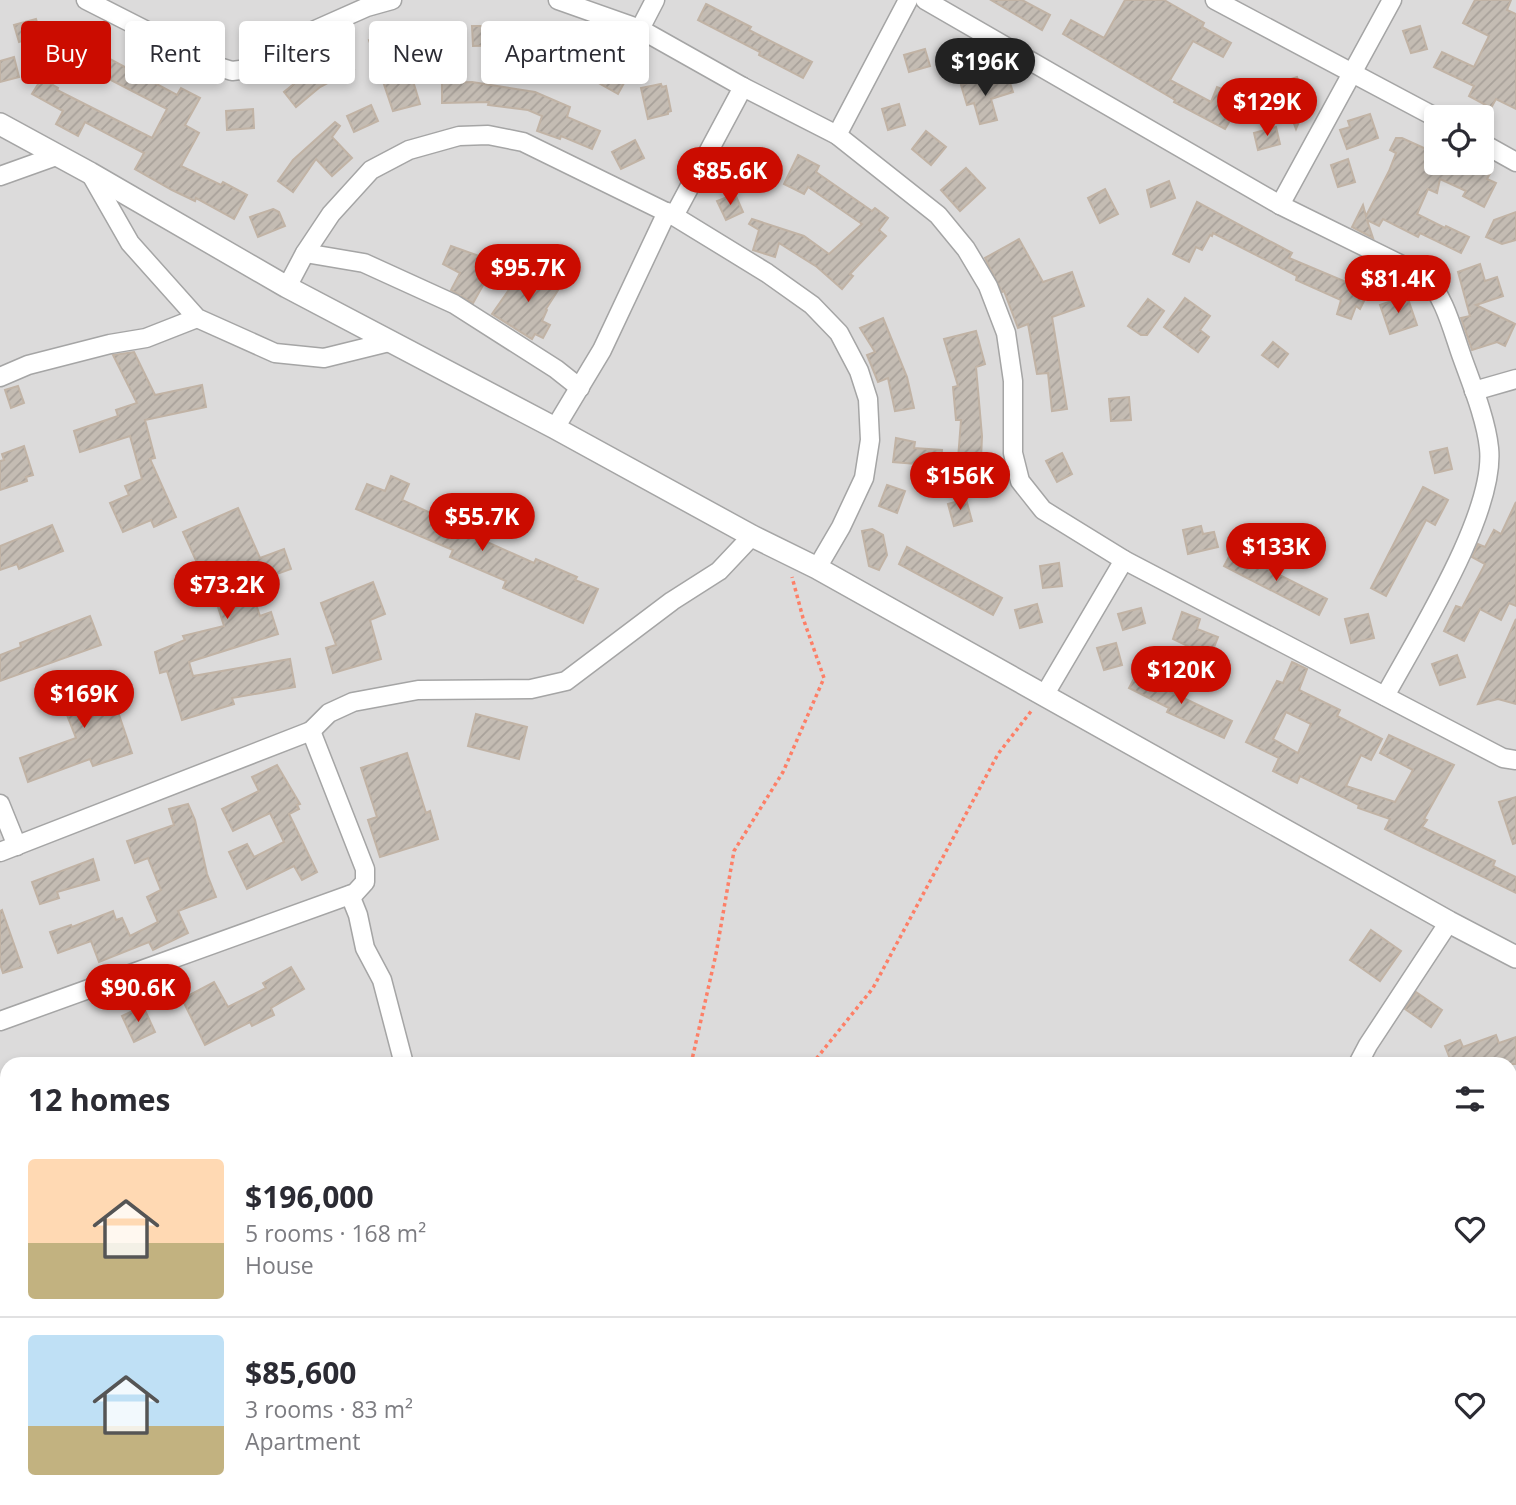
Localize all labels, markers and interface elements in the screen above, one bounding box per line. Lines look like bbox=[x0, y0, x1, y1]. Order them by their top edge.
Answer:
chip: Buy bbox=[21, 21, 111, 84]
chip: Rent bbox=[125, 21, 225, 84]
chip: Filters bbox=[239, 21, 355, 84]
chip: New bbox=[369, 21, 467, 84]
chip: Apartment bbox=[481, 21, 649, 84]
pin: $196K bbox=[936, 38, 1034, 98]
text: $196K bbox=[951, 45, 1019, 77]
pin: $129K bbox=[1218, 78, 1316, 138]
text: $129K bbox=[1233, 85, 1301, 117]
map controls bbox=[1424, 105, 1494, 175]
button: locate bbox=[1424, 105, 1494, 175]
pin: $85.6K bbox=[673, 148, 787, 207]
text: $85.6K bbox=[693, 154, 767, 186]
pin: $95.7K bbox=[471, 244, 585, 304]
text: $95.7K bbox=[491, 251, 565, 283]
pin: $81.4K bbox=[1341, 256, 1455, 315]
text: $81.4K bbox=[1361, 262, 1435, 294]
pin: $156K bbox=[911, 452, 1009, 512]
text: $156K bbox=[926, 459, 994, 491]
pin: $55.7K bbox=[425, 494, 539, 553]
text: $55.7K bbox=[445, 500, 519, 532]
pin: $133K bbox=[1227, 524, 1325, 583]
text: $133K bbox=[1242, 530, 1310, 562]
pin: $73.2K bbox=[170, 562, 284, 621]
text: $73.2K bbox=[190, 568, 264, 600]
pin: $120K bbox=[1132, 646, 1230, 706]
text: $120K bbox=[1147, 653, 1215, 685]
pin: $169K bbox=[35, 670, 133, 730]
text: $169K bbox=[50, 677, 118, 709]
pin: $90.6K bbox=[81, 964, 195, 1024]
text: $90.6K bbox=[101, 971, 175, 1003]
text: 12 homes bbox=[28, 1079, 171, 1120]
icon: filters bbox=[1451, 1080, 1489, 1118]
text: $196,000 bbox=[245, 1176, 374, 1217]
icon: home bbox=[84, 1187, 168, 1271]
icon: heart bbox=[1451, 1210, 1489, 1248]
text: 5 rooms · 168 m² bbox=[245, 1217, 426, 1249]
text: House bbox=[245, 1249, 314, 1281]
text: $85,600 bbox=[245, 1352, 356, 1393]
icon: home bbox=[84, 1363, 168, 1447]
icon: heart bbox=[1451, 1386, 1489, 1424]
text: 3 rooms · 83 m² bbox=[245, 1393, 413, 1425]
text: Apartment bbox=[245, 1425, 361, 1457]

